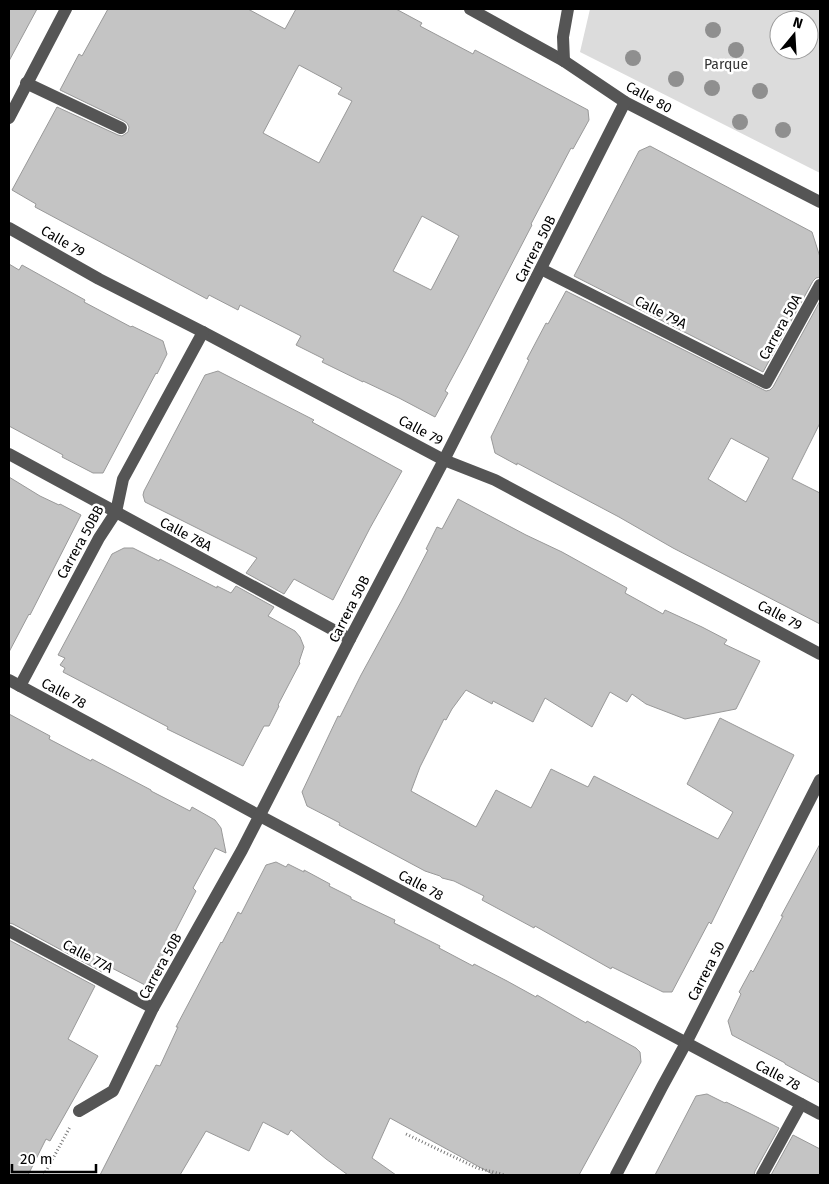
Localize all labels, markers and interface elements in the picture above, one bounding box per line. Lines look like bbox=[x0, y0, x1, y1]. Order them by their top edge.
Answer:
north arrow bbox=[769, 10, 819, 60]
text: N bbox=[791, 14, 805, 33]
park label: Parque bbox=[704, 56, 748, 73]
street label: Calle 80 bbox=[623, 78, 675, 117]
street label: Carrera 50B bbox=[511, 213, 560, 286]
street label: Calle 79 bbox=[38, 222, 88, 261]
street label: Carrera 50A bbox=[755, 291, 805, 363]
street label: Calle 79A bbox=[632, 292, 690, 333]
street label: Calle 79 bbox=[396, 412, 446, 449]
street label: Carrera 50BB bbox=[53, 503, 108, 582]
street label: Calle 78A bbox=[157, 514, 215, 555]
street label: Carrera 50B bbox=[325, 573, 374, 646]
street label: Calle 79 bbox=[755, 597, 805, 634]
street label: Calle 78 bbox=[38, 675, 89, 712]
street label: Calle 78 bbox=[395, 867, 446, 904]
street label: Carrera 50B bbox=[135, 930, 186, 1002]
street label: Calle 77A bbox=[60, 936, 116, 977]
street label: Carrera 50 bbox=[684, 939, 729, 1004]
street label: Calle 78 bbox=[752, 1057, 803, 1094]
scale bar bbox=[12, 1142, 96, 1174]
text: 20 m bbox=[20, 1150, 53, 1168]

